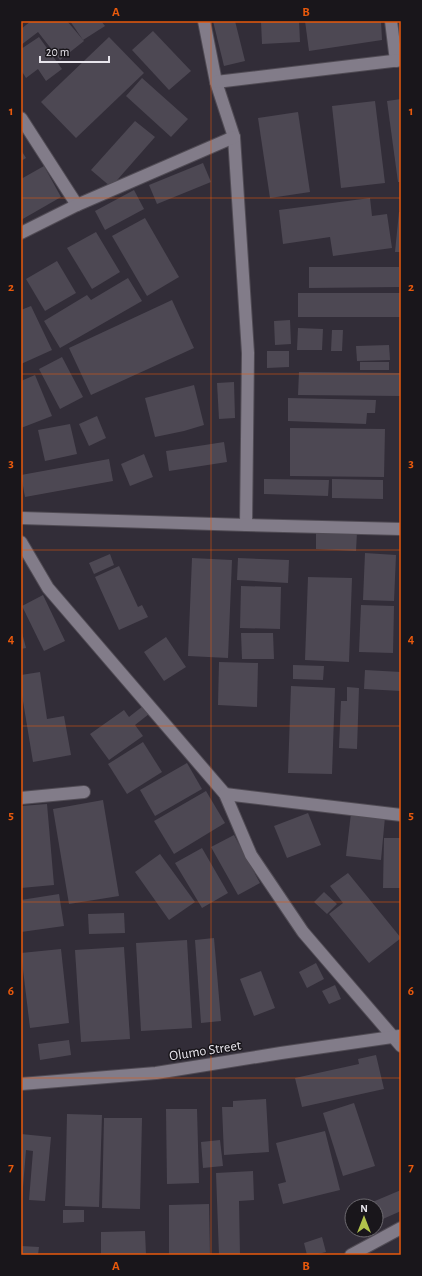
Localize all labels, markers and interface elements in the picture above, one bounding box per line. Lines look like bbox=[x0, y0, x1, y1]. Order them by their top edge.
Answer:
text: A bbox=[112, 6, 120, 19]
text: B bbox=[302, 6, 310, 19]
scale bar bbox=[40, 38, 109, 64]
text: 20 m bbox=[46, 46, 69, 58]
text: 1 bbox=[9, 105, 13, 118]
text: 1 bbox=[409, 105, 413, 118]
text: 2 bbox=[8, 281, 14, 294]
text: 2 bbox=[408, 281, 414, 294]
text: 3 bbox=[8, 457, 14, 470]
text: 3 bbox=[408, 457, 414, 470]
text: 4 bbox=[8, 633, 15, 646]
text: 4 bbox=[408, 633, 415, 646]
text: 5 bbox=[8, 809, 14, 822]
text: 5 bbox=[408, 809, 414, 822]
text: 6 bbox=[8, 985, 14, 998]
text: 6 bbox=[408, 985, 414, 998]
street label: Olumo Street bbox=[168, 1038, 243, 1064]
text: 7 bbox=[8, 1161, 14, 1174]
text: 7 bbox=[408, 1161, 414, 1174]
north arrow bbox=[344, 1198, 384, 1238]
text: N bbox=[360, 1203, 368, 1214]
text: A bbox=[112, 1260, 120, 1273]
text: B bbox=[302, 1260, 310, 1273]

